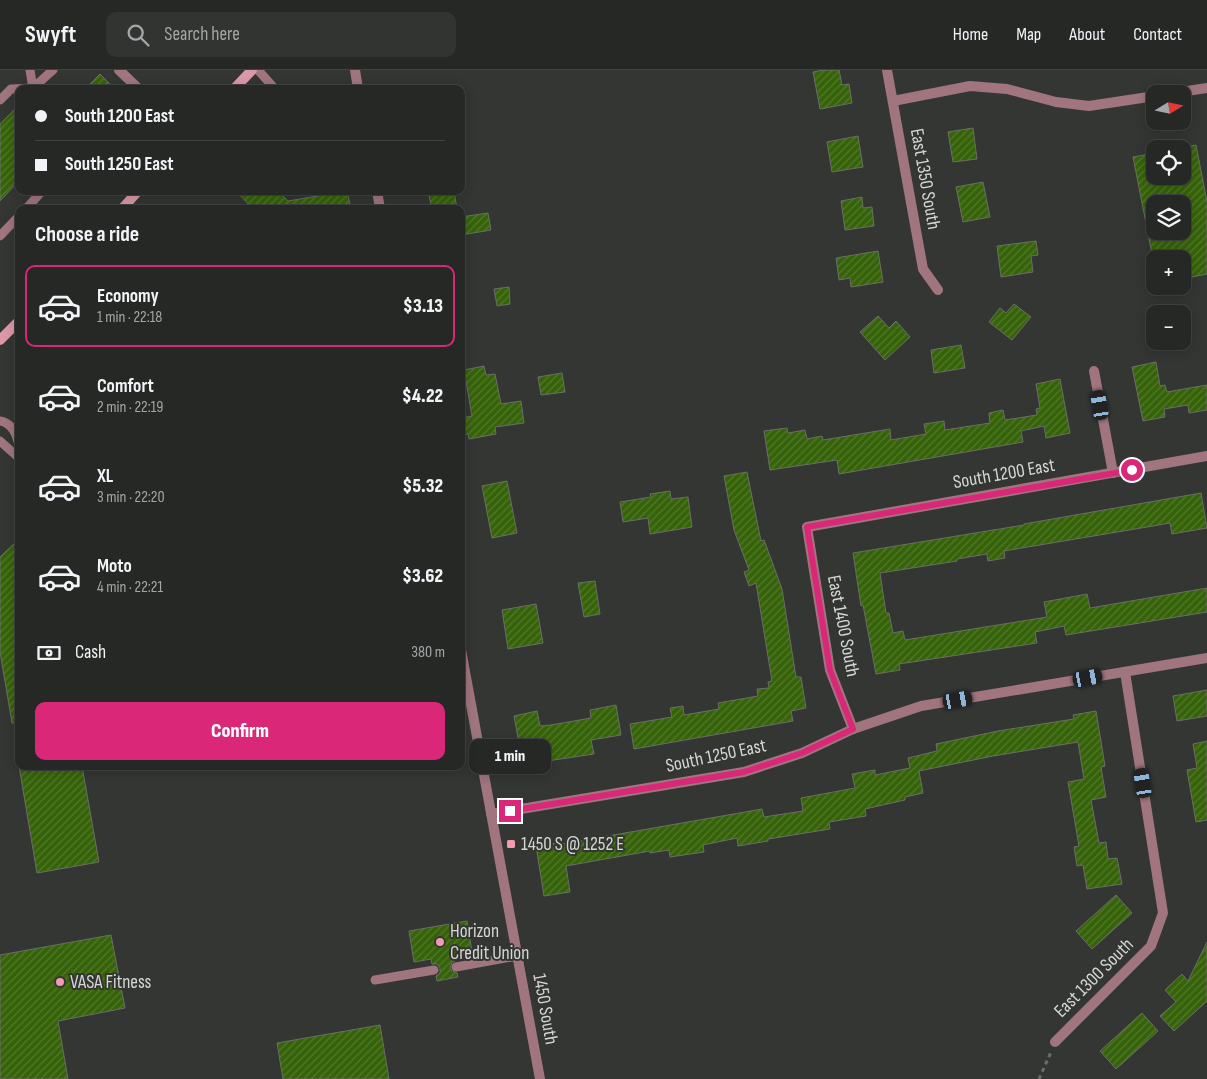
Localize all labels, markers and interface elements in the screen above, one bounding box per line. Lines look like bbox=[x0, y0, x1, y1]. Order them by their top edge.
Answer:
search box bbox=[106, 12, 456, 57]
text: Swyft bbox=[25, 20, 76, 49]
icon: search bbox=[124, 21, 152, 49]
text: Search here bbox=[164, 23, 240, 46]
text: Home bbox=[953, 24, 988, 45]
text: Map bbox=[1016, 24, 1041, 45]
text: About bbox=[1069, 24, 1105, 45]
text: Contact bbox=[1133, 24, 1182, 45]
north arrow bbox=[1146, 85, 1191, 130]
map controls bbox=[1146, 85, 1191, 350]
text: South 1200 East bbox=[65, 105, 174, 128]
street label: East 1350 South bbox=[905, 127, 945, 231]
button: locate bbox=[1146, 140, 1191, 185]
text: South 1250 East bbox=[65, 153, 174, 176]
button: layers bbox=[1146, 195, 1191, 240]
text: Choose a ride bbox=[35, 221, 139, 248]
button: + bbox=[1146, 250, 1191, 295]
icon: car bbox=[37, 284, 82, 329]
text: Economy bbox=[97, 285, 159, 308]
text: $3.13 bbox=[403, 295, 443, 318]
button: − bbox=[1146, 305, 1191, 350]
text: 1 min · 22:18 bbox=[97, 308, 162, 327]
icon: car bbox=[37, 374, 82, 419]
text: Comfort bbox=[97, 375, 154, 398]
text: $4.22 bbox=[402, 385, 443, 408]
car bbox=[1090, 389, 1109, 421]
text: 2 min · 22:19 bbox=[97, 398, 163, 417]
street label: South 1200 East bbox=[951, 454, 1057, 494]
route start bbox=[1121, 459, 1143, 481]
icon: car bbox=[37, 464, 82, 509]
text: XL bbox=[97, 465, 113, 488]
text: $5.32 bbox=[403, 475, 443, 498]
text: 3 min · 22:20 bbox=[97, 488, 165, 507]
icon: car bbox=[37, 554, 82, 599]
text: Moto bbox=[97, 555, 132, 578]
text: $3.62 bbox=[402, 565, 443, 588]
street label: East 1400 South bbox=[822, 573, 864, 679]
text: 4 min · 22:21 bbox=[97, 578, 163, 597]
icon: cash bbox=[35, 639, 63, 667]
text: Cash bbox=[75, 641, 106, 664]
text: 380 m bbox=[411, 643, 445, 662]
car bbox=[1071, 668, 1104, 688]
car bbox=[941, 690, 974, 710]
button: Confirm bbox=[35, 702, 445, 760]
street label: South 1250 East bbox=[664, 734, 769, 778]
callout: 1 min bbox=[469, 738, 551, 774]
text: 1 min bbox=[495, 747, 525, 766]
car bbox=[1133, 767, 1152, 799]
route end bbox=[499, 800, 521, 822]
place label: 1450 S @ 1252 E bbox=[521, 833, 624, 856]
marker: 1450 S @ 1252 E bbox=[505, 838, 517, 850]
place label: Horizon Credit Union bbox=[450, 920, 529, 965]
street label: East 1300 South bbox=[1049, 933, 1139, 1023]
marker: Horizon Credit Union bbox=[434, 936, 446, 948]
place label: VASA Fitness bbox=[70, 971, 152, 994]
street label: 1450 South bbox=[527, 972, 563, 1046]
marker: VASA Fitness bbox=[54, 976, 66, 988]

